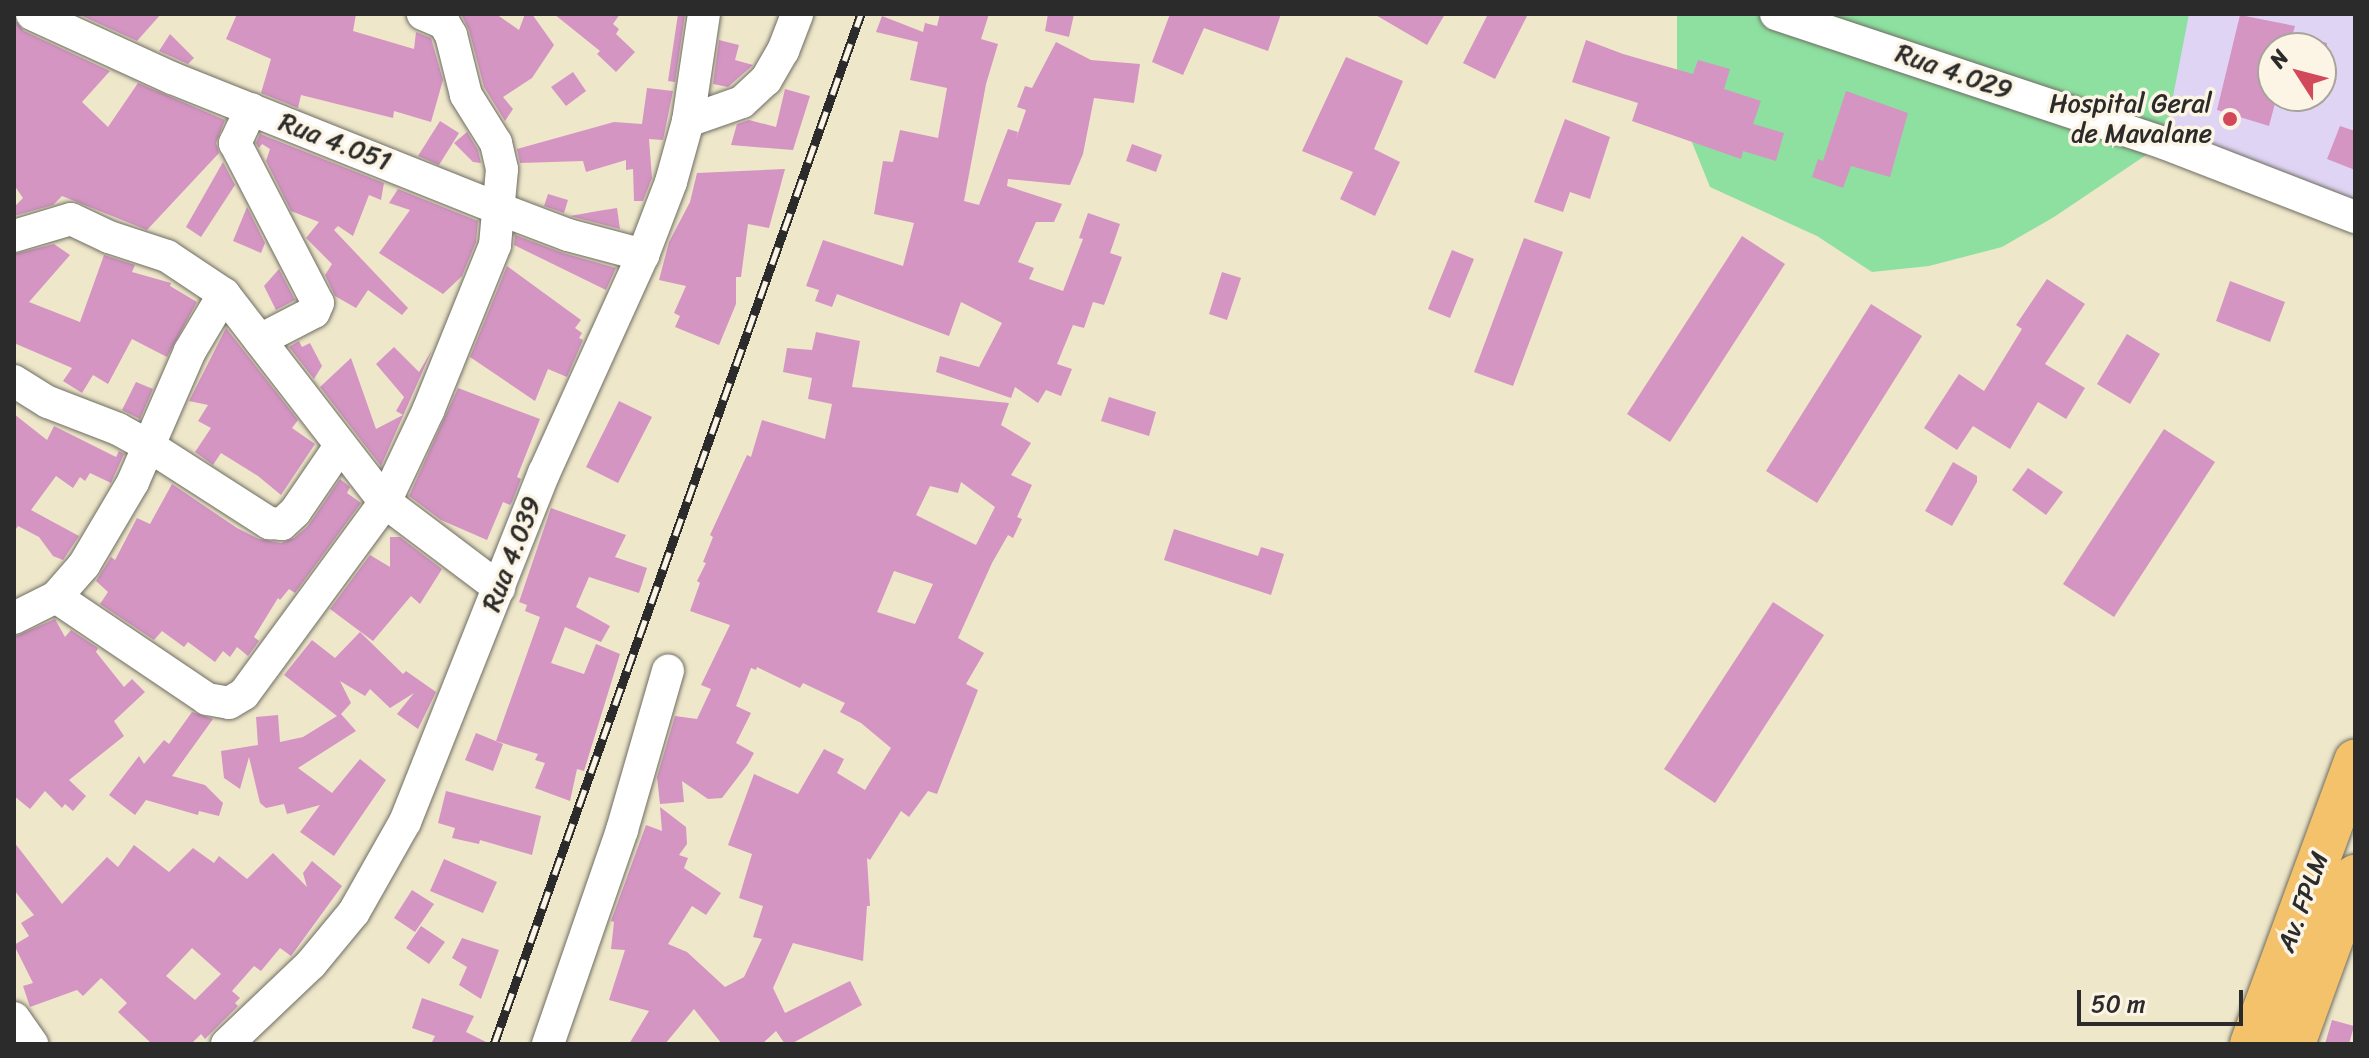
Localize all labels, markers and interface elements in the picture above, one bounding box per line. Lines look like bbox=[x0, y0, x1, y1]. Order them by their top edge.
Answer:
north arrow bbox=[2257, 32, 2337, 112]
street label: Rua 4.029 bbox=[1892, 38, 2016, 106]
text: N bbox=[2259, 41, 2299, 76]
place label: Hospital Geral de Mavalane bbox=[2049, 88, 2212, 150]
street label: Rua 4.051 bbox=[275, 106, 395, 178]
marker: Hospital Geral de Mavalane bbox=[2219, 108, 2241, 130]
street label: Rua 4.039 bbox=[476, 492, 548, 616]
street label: Av. FPLM bbox=[2270, 848, 2336, 956]
scale bar bbox=[2081, 974, 2247, 1024]
text: 50 m bbox=[2091, 983, 2146, 1025]

